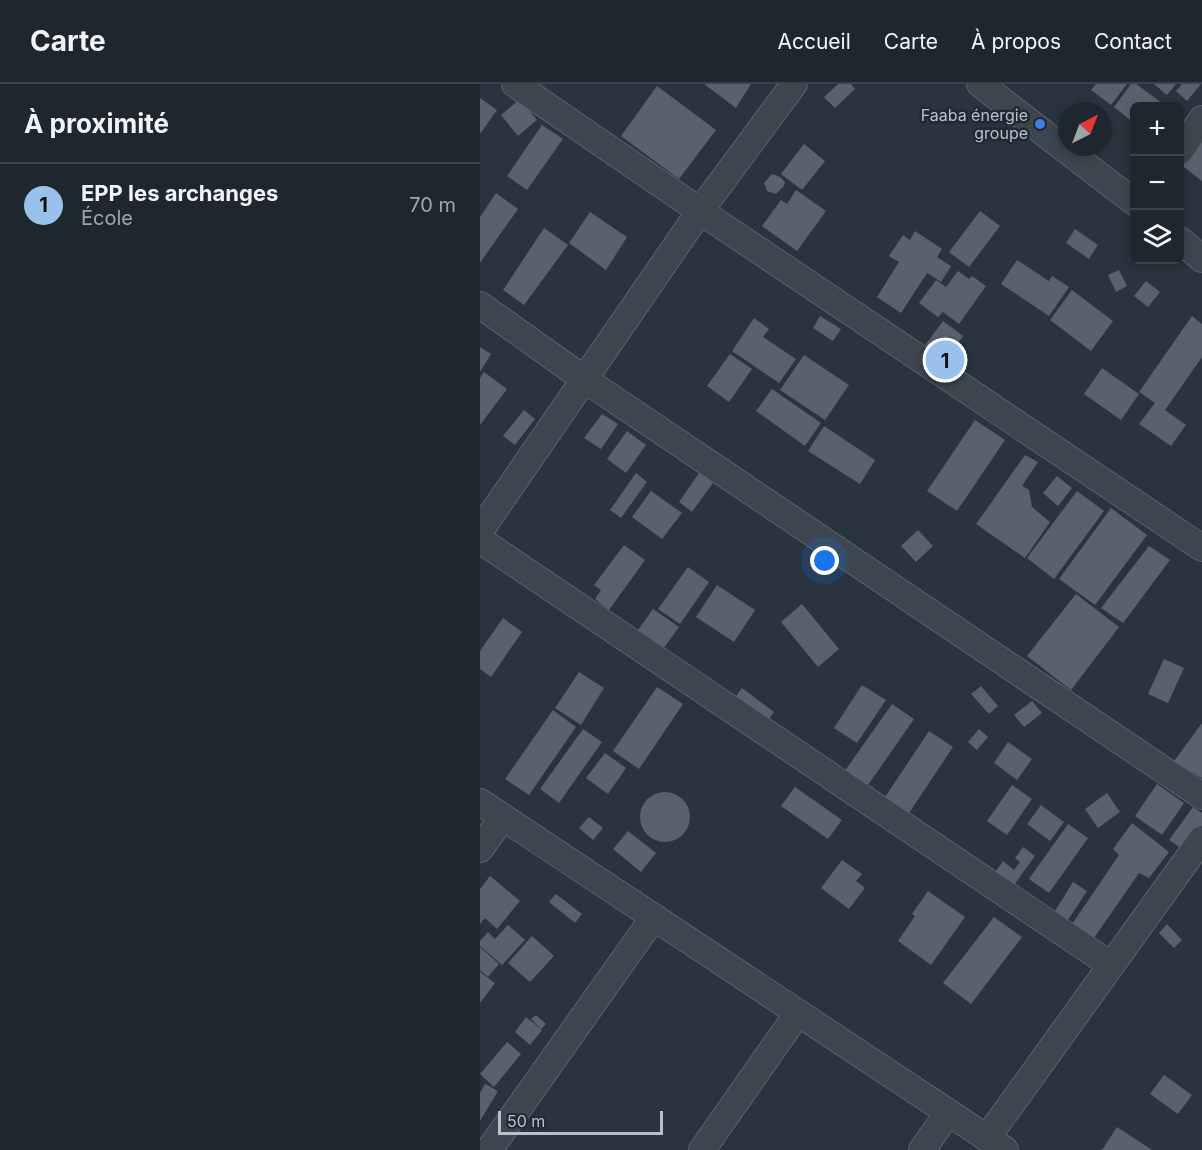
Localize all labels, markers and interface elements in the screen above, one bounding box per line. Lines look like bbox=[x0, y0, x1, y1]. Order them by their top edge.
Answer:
text: Carte bbox=[30, 24, 106, 58]
text: Accueil bbox=[777, 29, 851, 54]
text: Carte bbox=[884, 29, 938, 54]
text: À propos bbox=[971, 29, 1061, 54]
text: Contact bbox=[1094, 29, 1172, 54]
north arrow bbox=[1058, 102, 1112, 156]
map controls bbox=[1130, 102, 1184, 264]
button: + bbox=[1130, 102, 1184, 156]
place label: Faaba énergie groupe bbox=[921, 105, 1028, 143]
text: À proximité bbox=[24, 108, 169, 139]
marker: Faaba énergie groupe bbox=[1033, 117, 1047, 131]
button: − bbox=[1130, 156, 1184, 210]
text: EPP les archanges bbox=[81, 180, 278, 206]
text: 1 bbox=[39, 193, 48, 217]
text: 70 m bbox=[409, 193, 456, 217]
text: École bbox=[81, 206, 133, 230]
button: layers bbox=[1130, 210, 1184, 264]
pin: 1 bbox=[926, 338, 964, 382]
your location bbox=[810, 546, 839, 575]
scale bar bbox=[498, 1108, 663, 1136]
text: 50 m bbox=[507, 1111, 545, 1131]

